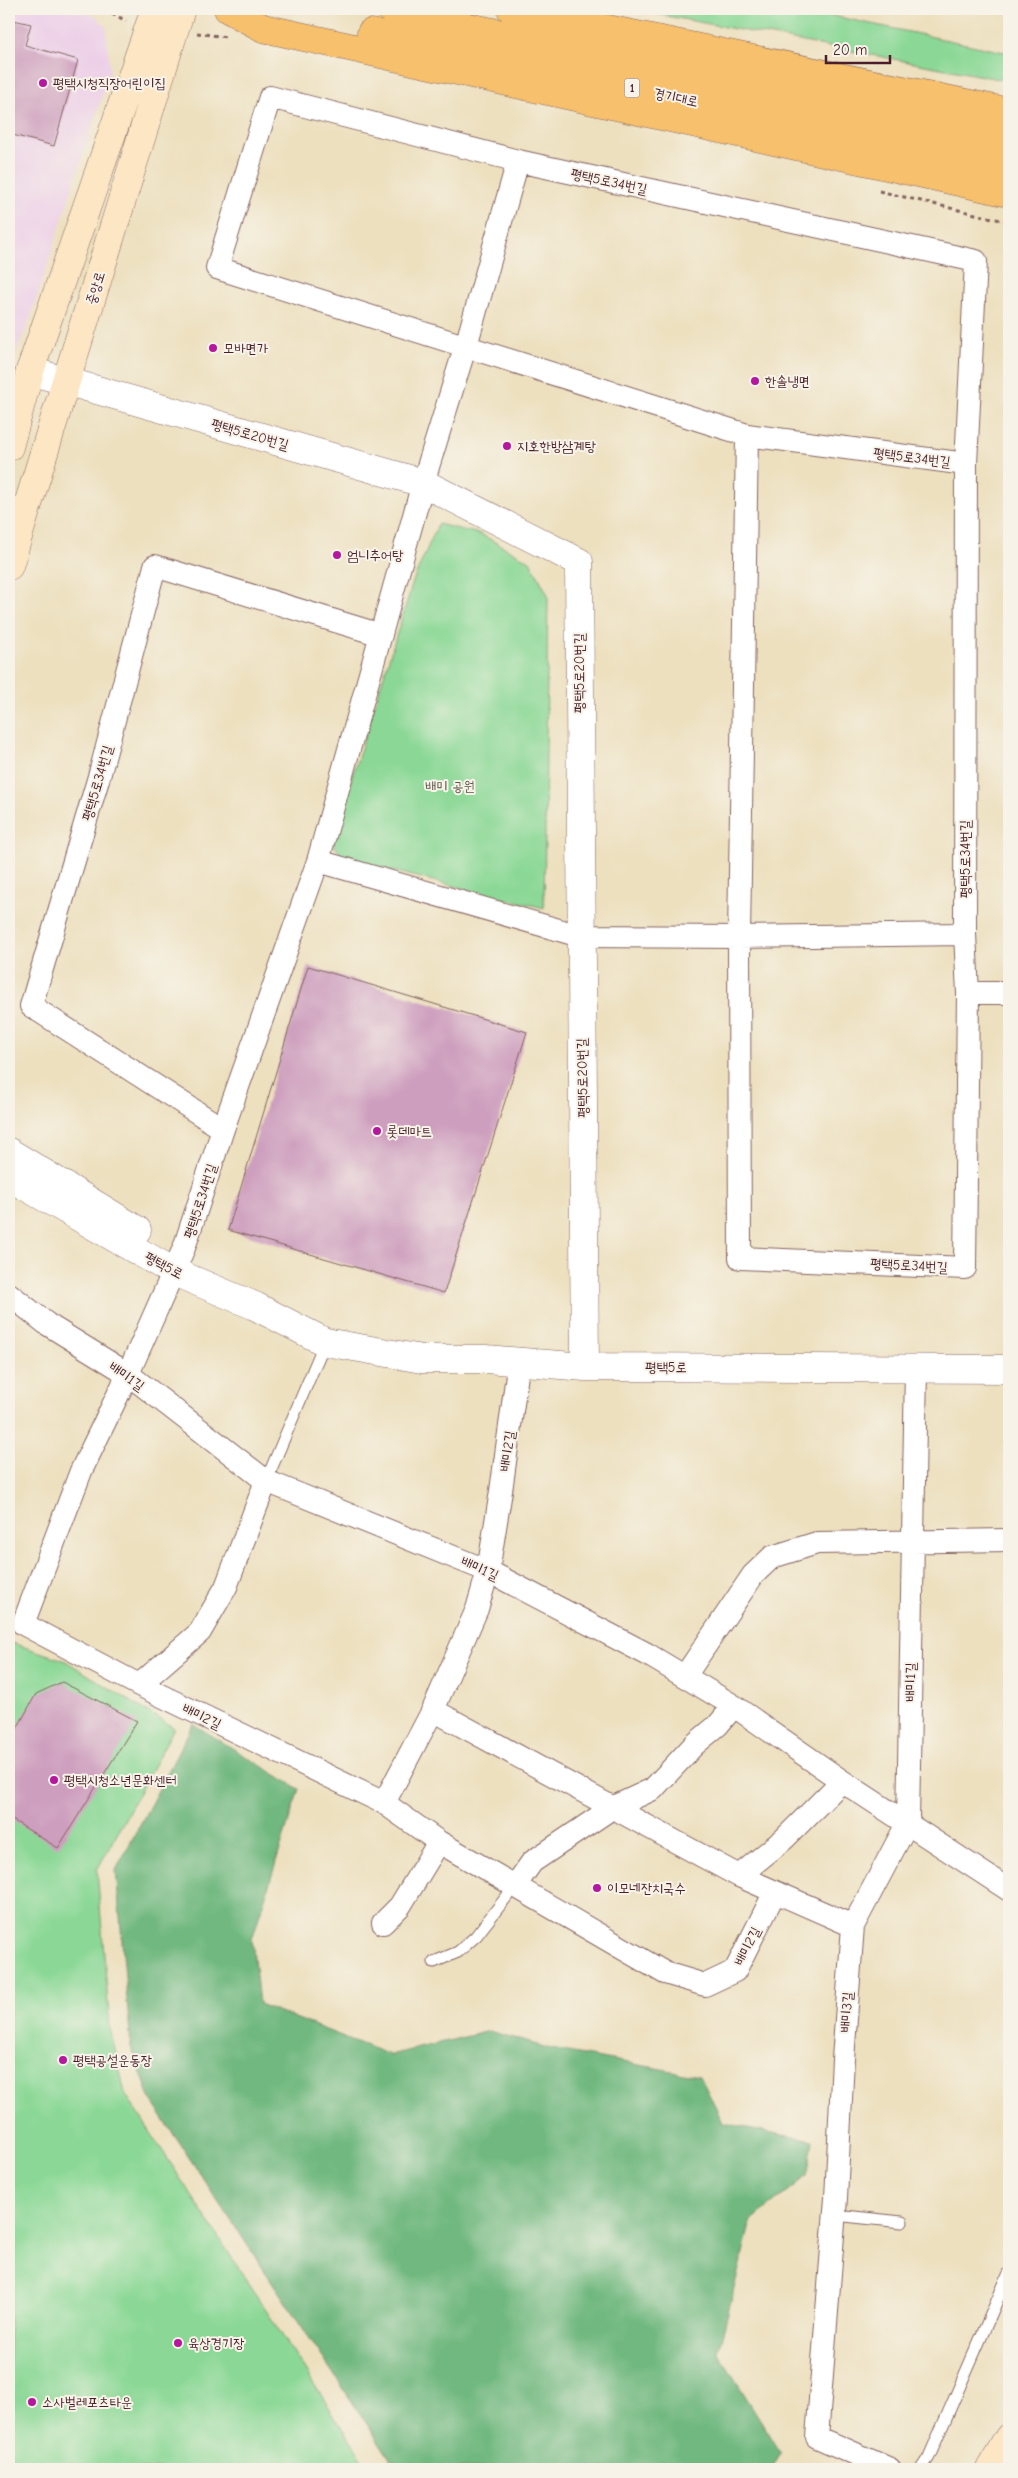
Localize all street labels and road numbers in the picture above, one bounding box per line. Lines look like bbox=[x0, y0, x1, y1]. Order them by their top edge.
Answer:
road number: 1 bbox=[624, 78, 640, 98]
street label: 경기대로 bbox=[652, 84, 700, 110]
street label: 평택5로34번길 bbox=[569, 165, 649, 198]
street label: 중앙로 bbox=[82, 270, 109, 307]
street label: 평택5로20번길 bbox=[209, 415, 291, 454]
street label: 평택5로34번길 bbox=[872, 444, 952, 471]
street label: 평택5로20번길 bbox=[571, 632, 588, 713]
street label: 평택5로34번길 bbox=[79, 743, 117, 823]
street label: 평택5로34번길 bbox=[957, 819, 974, 898]
street label: 평택5로20번길 bbox=[573, 1037, 592, 1118]
street label: 평택5로34번길 bbox=[180, 1161, 221, 1241]
street label: 평택5로 bbox=[142, 1248, 186, 1283]
street label: 평택5로34번길 bbox=[870, 1255, 949, 1276]
street label: 배미1길 bbox=[106, 1358, 148, 1395]
street label: 평택5로 bbox=[645, 1359, 687, 1376]
street label: 배미2길 bbox=[496, 1429, 519, 1473]
street label: 배미1길 bbox=[458, 1553, 502, 1585]
street label: 배미1길 bbox=[902, 1661, 919, 1702]
street label: 배미2길 bbox=[180, 1700, 225, 1733]
street label: 배미2길 bbox=[731, 1923, 765, 1968]
street label: 배미3길 bbox=[837, 1990, 856, 2033]

